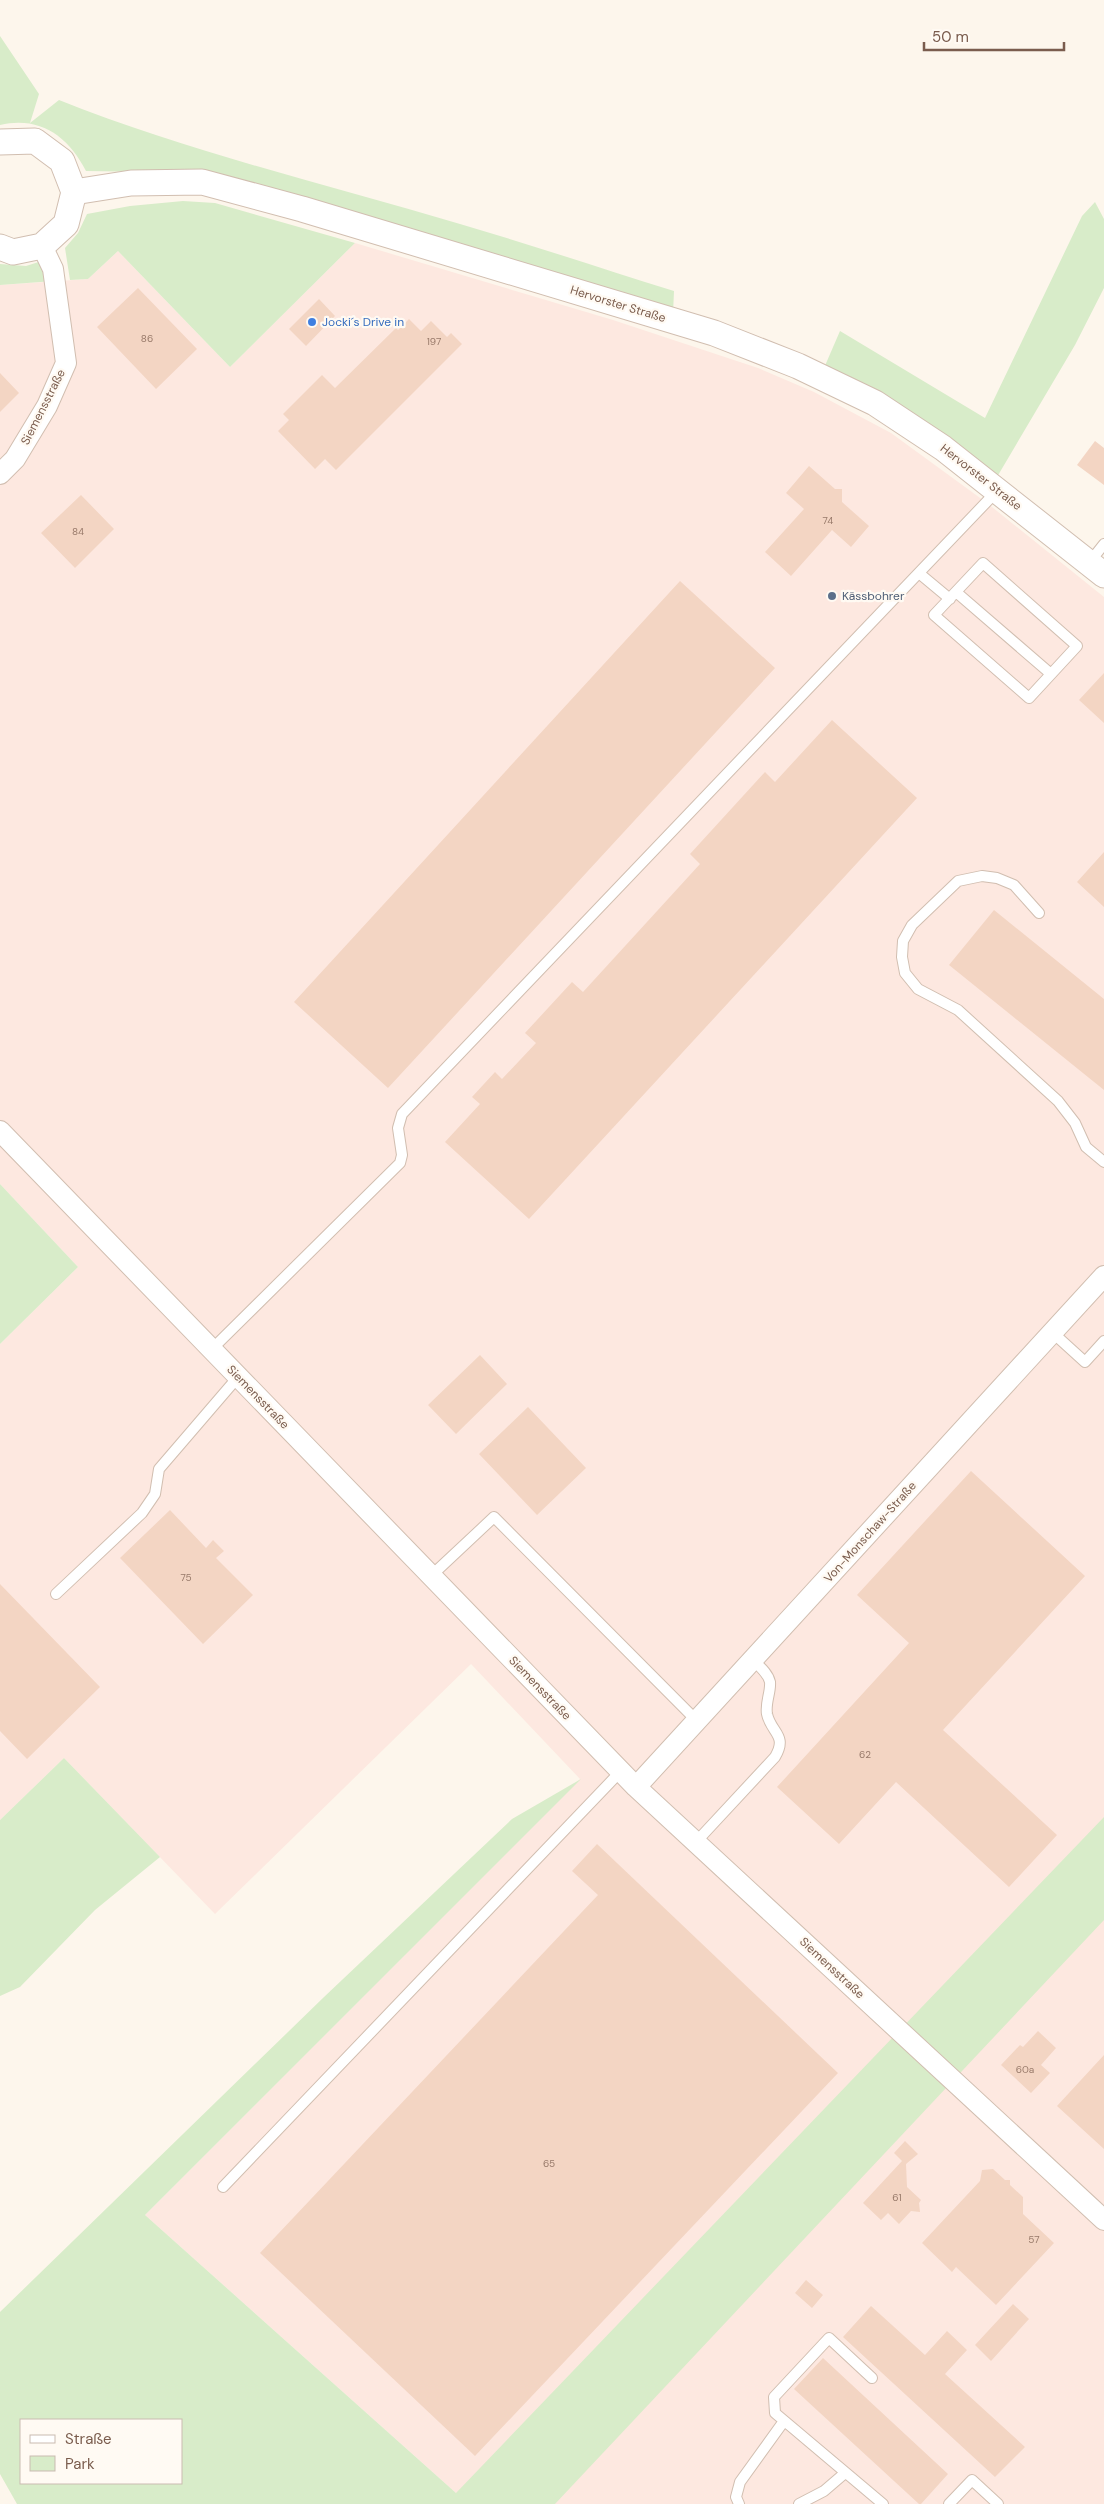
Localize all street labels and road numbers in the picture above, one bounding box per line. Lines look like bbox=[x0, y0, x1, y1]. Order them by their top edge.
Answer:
street label: Hervorster Straße bbox=[568, 282, 668, 326]
street label: Siemensstraße bbox=[17, 366, 69, 448]
street label: Hervorster Straße bbox=[937, 440, 1025, 514]
street label: Siemensstraße bbox=[223, 1362, 293, 1433]
street label: Von-Monschaw-Straße bbox=[820, 1478, 920, 1586]
street label: Siemensstraße bbox=[505, 1653, 575, 1724]
street label: Siemensstraße bbox=[796, 1934, 868, 2002]

